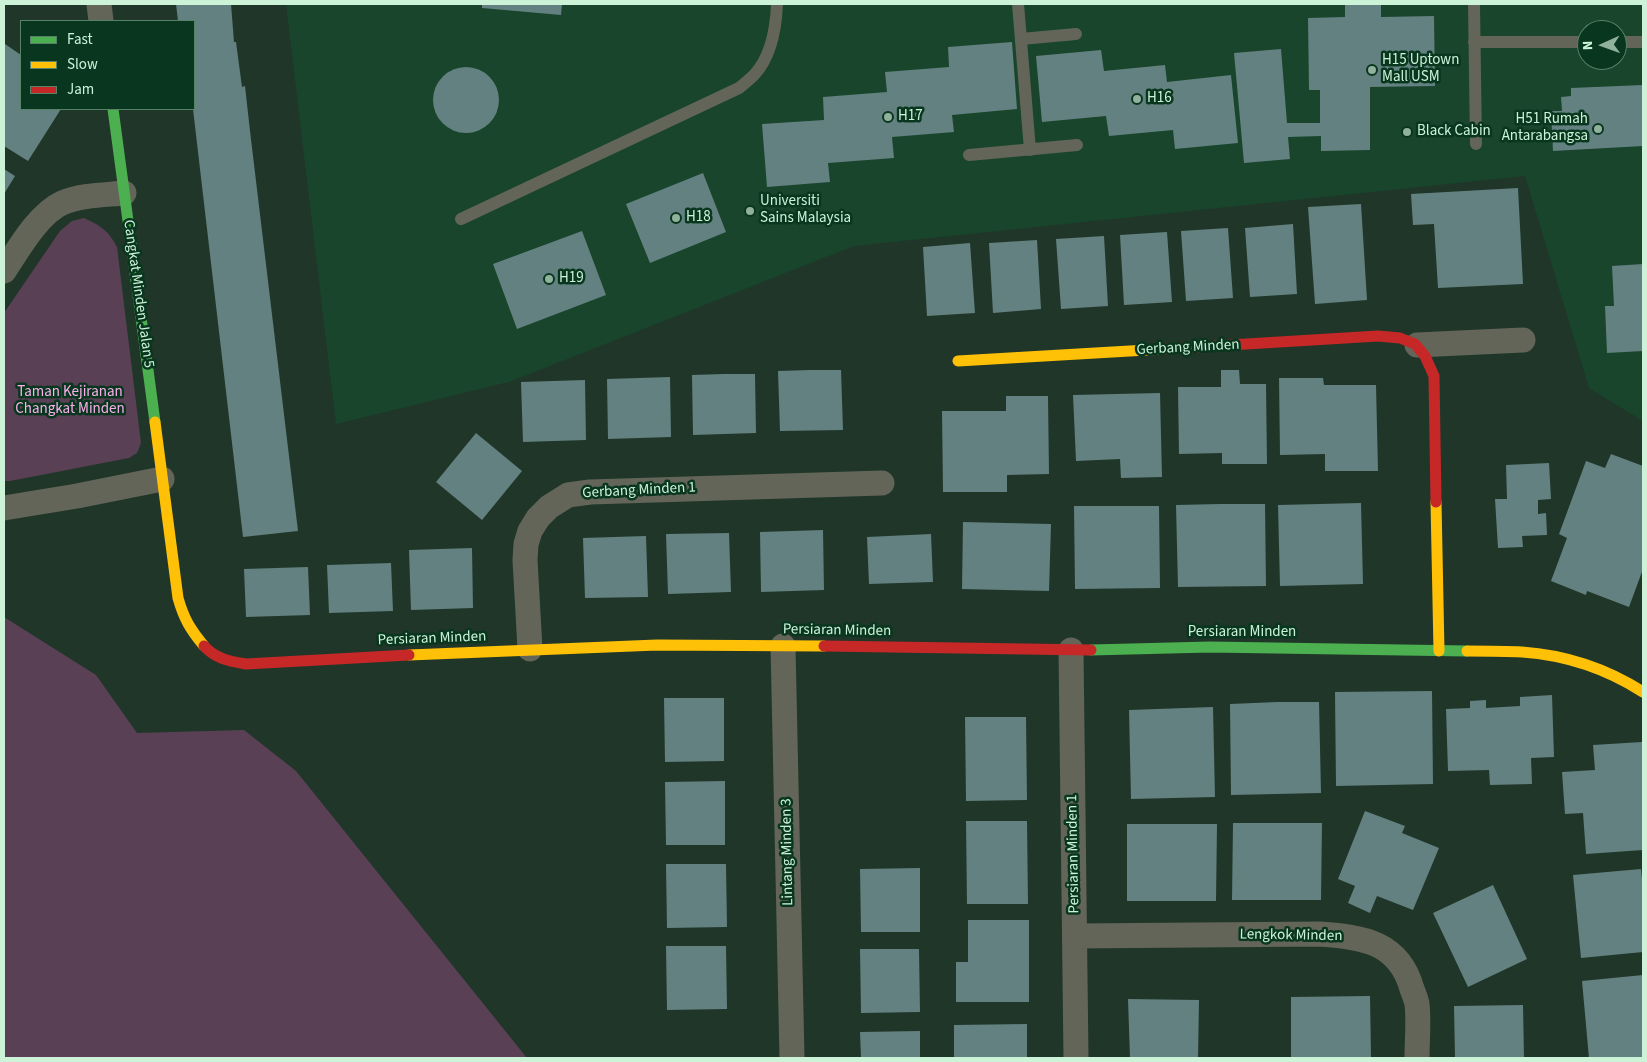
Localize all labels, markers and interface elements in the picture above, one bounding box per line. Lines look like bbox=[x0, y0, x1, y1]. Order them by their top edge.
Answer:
legend bbox=[20, 20, 195, 110]
north arrow bbox=[1577, 20, 1627, 70]
text: Fast bbox=[67, 29, 93, 50]
text: N bbox=[1578, 40, 1598, 50]
place label: H15 Uptown Mall USM bbox=[1382, 52, 1459, 87]
text: Slow bbox=[67, 54, 98, 75]
marker: H15 Uptown Mall USM bbox=[1366, 64, 1378, 76]
text: Jam bbox=[67, 79, 94, 100]
place label: H16 bbox=[1147, 90, 1172, 108]
marker: H16 bbox=[1131, 93, 1143, 105]
place label: H17 bbox=[898, 108, 923, 126]
marker: H17 bbox=[882, 111, 894, 123]
place label: H51 Rumah Antarabangsa bbox=[1502, 111, 1588, 146]
place label: Black Cabin bbox=[1417, 123, 1491, 141]
marker: H51 Rumah Antarabangsa bbox=[1592, 123, 1604, 135]
marker: Black Cabin bbox=[1401, 126, 1413, 138]
place label: Universiti Sains Malaysia bbox=[760, 193, 851, 228]
marker: Universiti Sains Malaysia bbox=[744, 205, 756, 217]
place label: H18 bbox=[686, 209, 711, 227]
marker: H18 bbox=[670, 212, 682, 224]
street label: Cangkat Minden Jalan 5 bbox=[119, 219, 157, 369]
place label: H19 bbox=[559, 270, 584, 288]
marker: H19 bbox=[543, 273, 555, 285]
street label: Gerbang Minden bbox=[1136, 336, 1240, 360]
park label: Taman Kejiranan Changkat Minden bbox=[15, 384, 125, 419]
street label: Gerbang Minden 1 bbox=[582, 479, 696, 503]
street label: Persiaran Minden bbox=[783, 621, 891, 641]
street label: Persiaran Minden bbox=[1188, 624, 1296, 642]
street label: Persiaran Minden bbox=[377, 628, 487, 650]
street label: Persiaran Minden 1 bbox=[1064, 794, 1084, 914]
street label: Lintang Minden 3 bbox=[778, 798, 798, 906]
street label: Lengkok Minden bbox=[1239, 926, 1343, 946]

